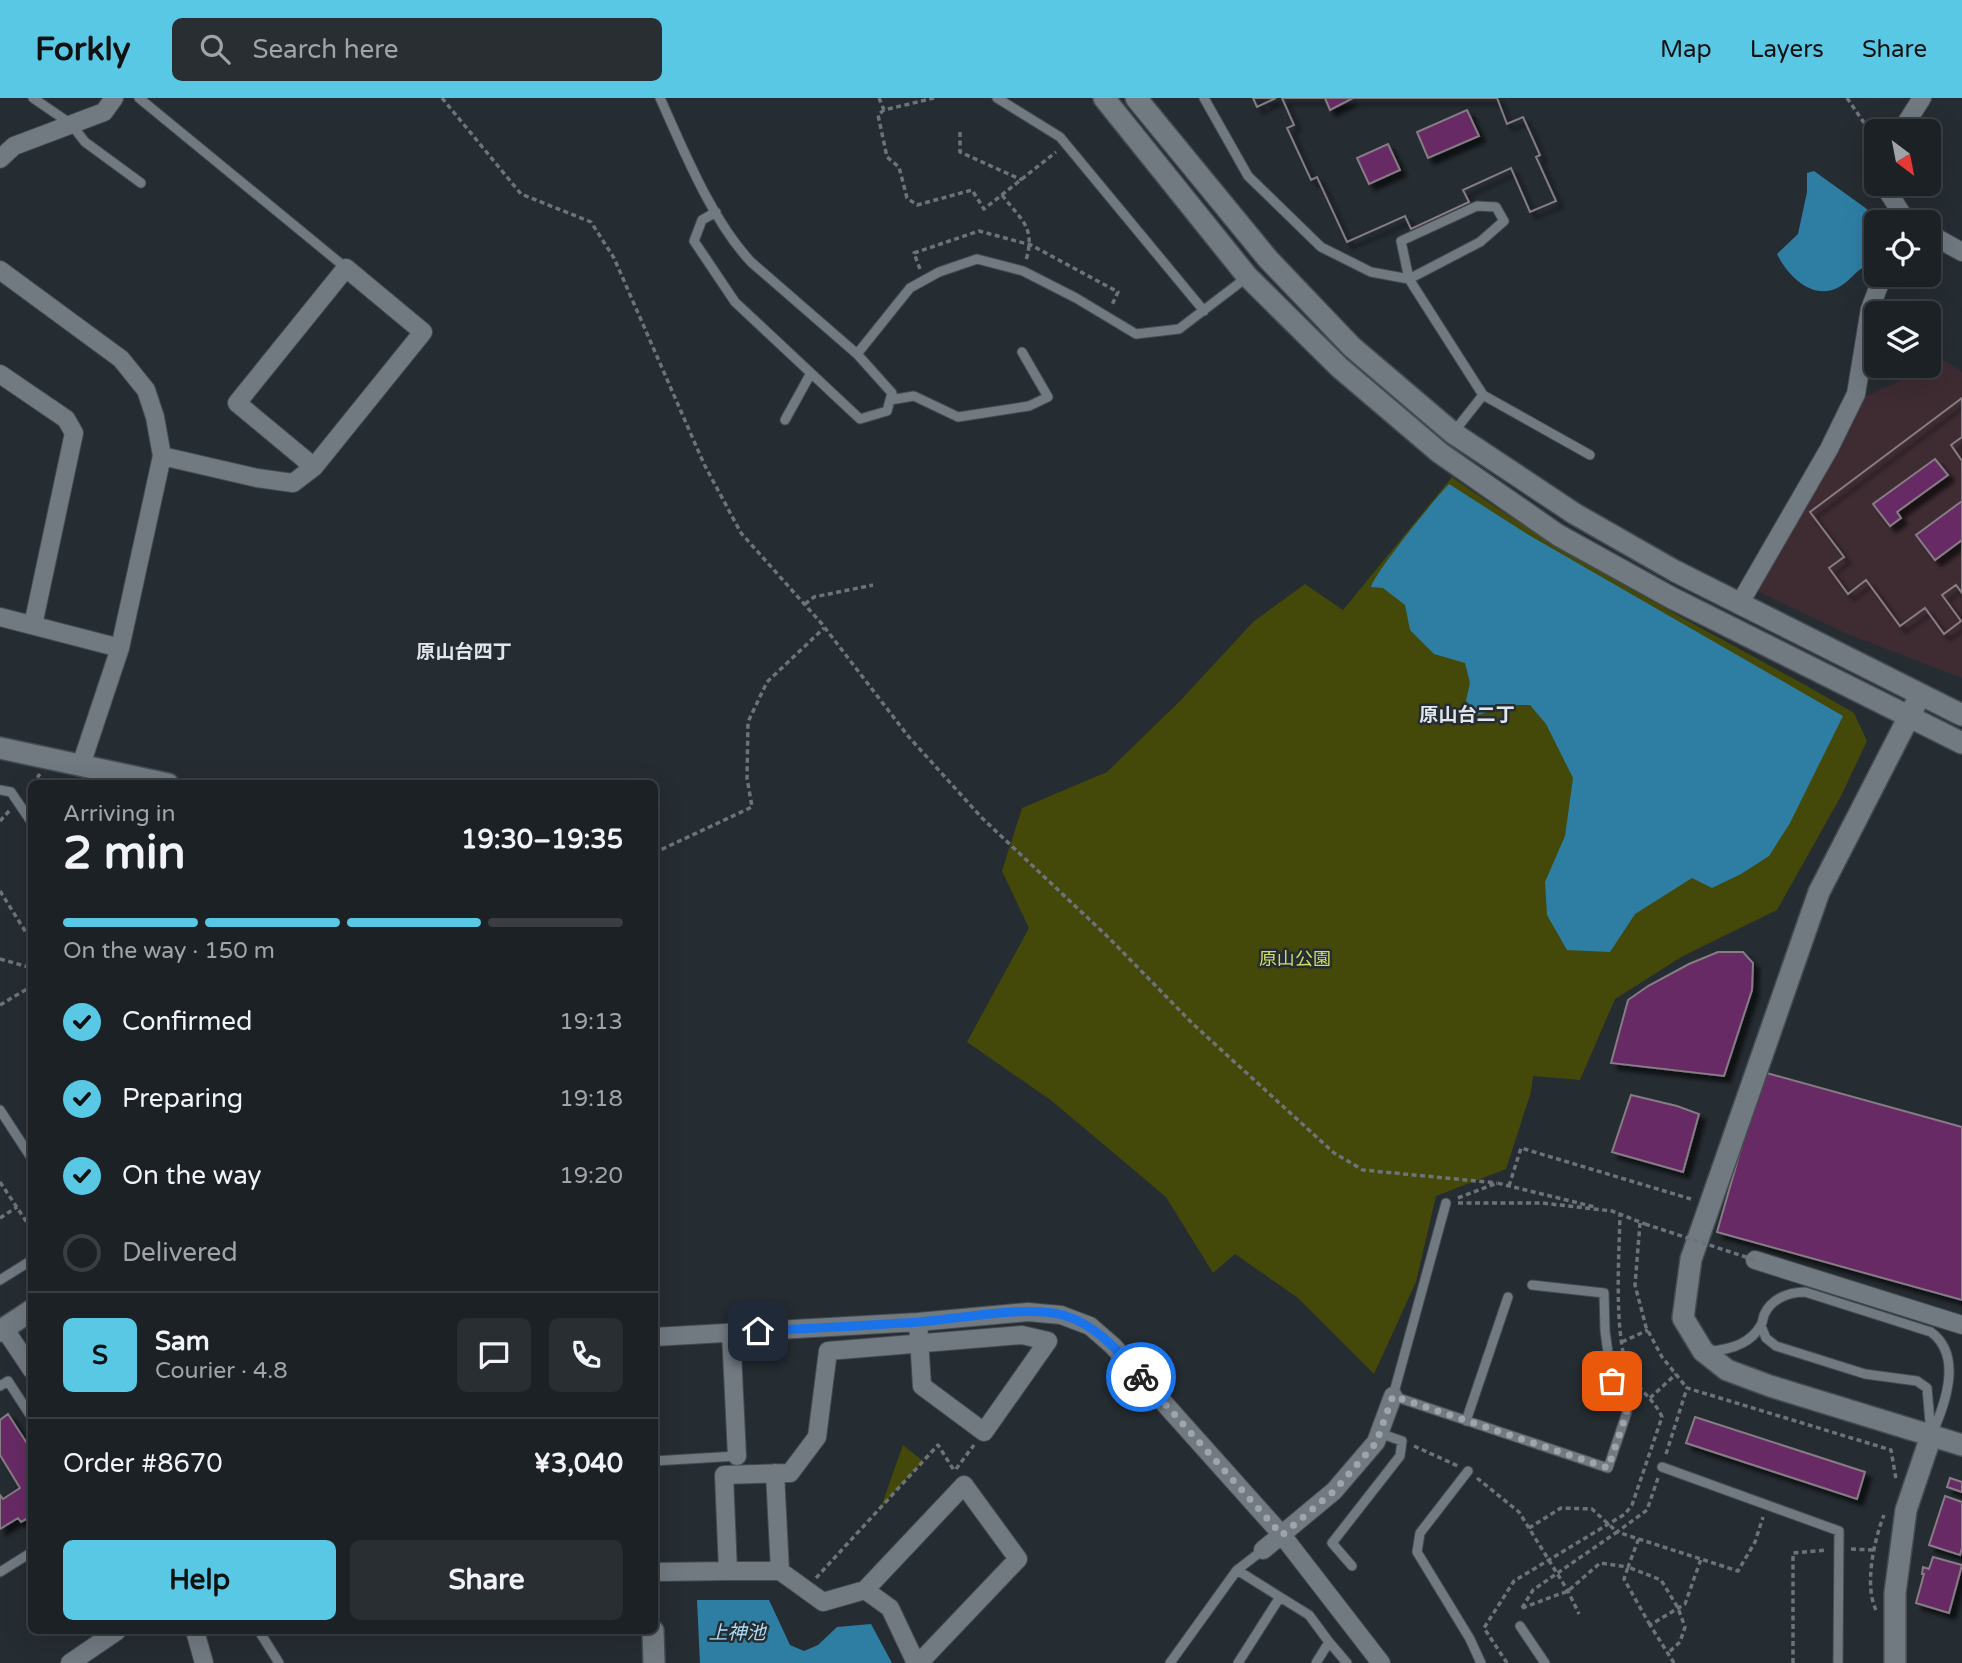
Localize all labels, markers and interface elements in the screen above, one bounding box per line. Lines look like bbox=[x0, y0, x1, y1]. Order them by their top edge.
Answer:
search box bbox=[172, 18, 662, 81]
text: Forkly bbox=[35, 30, 130, 69]
icon: search bbox=[196, 30, 234, 68]
text: Search here bbox=[252, 34, 399, 65]
text: Map bbox=[1660, 35, 1712, 64]
text: Layers bbox=[1750, 35, 1824, 64]
text: Share bbox=[1862, 35, 1927, 64]
north arrow bbox=[1864, 119, 1941, 196]
map controls bbox=[1864, 119, 1941, 378]
button: locate bbox=[1864, 210, 1941, 287]
button: layers bbox=[1864, 301, 1941, 378]
district label: 原山台四丁 bbox=[416, 641, 512, 663]
district label: 原山台二丁 bbox=[1419, 704, 1515, 726]
text: Arriving in bbox=[63, 800, 176, 828]
text: 19:30–19:35 bbox=[461, 824, 623, 855]
text: 2 min bbox=[63, 826, 186, 881]
text: On the way · 150 m bbox=[63, 937, 275, 965]
park label: 原山公園 bbox=[1259, 948, 1331, 970]
icon: check bbox=[63, 1003, 101, 1041]
text: Confirmed bbox=[122, 1006, 252, 1037]
text: 19:13 bbox=[559, 1008, 623, 1036]
icon: check bbox=[63, 1080, 101, 1118]
text: Preparing bbox=[122, 1083, 243, 1114]
text: 19:18 bbox=[559, 1085, 623, 1113]
icon: check bbox=[63, 1157, 101, 1195]
text: On the way bbox=[122, 1160, 262, 1191]
text: 19:20 bbox=[559, 1162, 623, 1190]
text: Delivered bbox=[122, 1237, 238, 1268]
pin bbox=[728, 1301, 788, 1361]
icon: home bbox=[739, 1312, 777, 1350]
button: chat bbox=[457, 1318, 531, 1392]
button: phone bbox=[549, 1318, 623, 1392]
text: Sam bbox=[155, 1326, 210, 1357]
text: S bbox=[92, 1340, 108, 1371]
courier bbox=[1106, 1342, 1176, 1412]
pin bbox=[1582, 1351, 1642, 1411]
text: Courier · 4.8 bbox=[155, 1357, 288, 1385]
icon: bike bbox=[1122, 1358, 1160, 1396]
icon: bag bbox=[1593, 1362, 1631, 1400]
text: Order #8670 bbox=[63, 1448, 223, 1479]
text: ¥3,040 bbox=[534, 1448, 623, 1479]
button: Help bbox=[63, 1540, 336, 1620]
button: Share bbox=[350, 1540, 623, 1620]
water label: 上神池 bbox=[708, 1622, 767, 1644]

